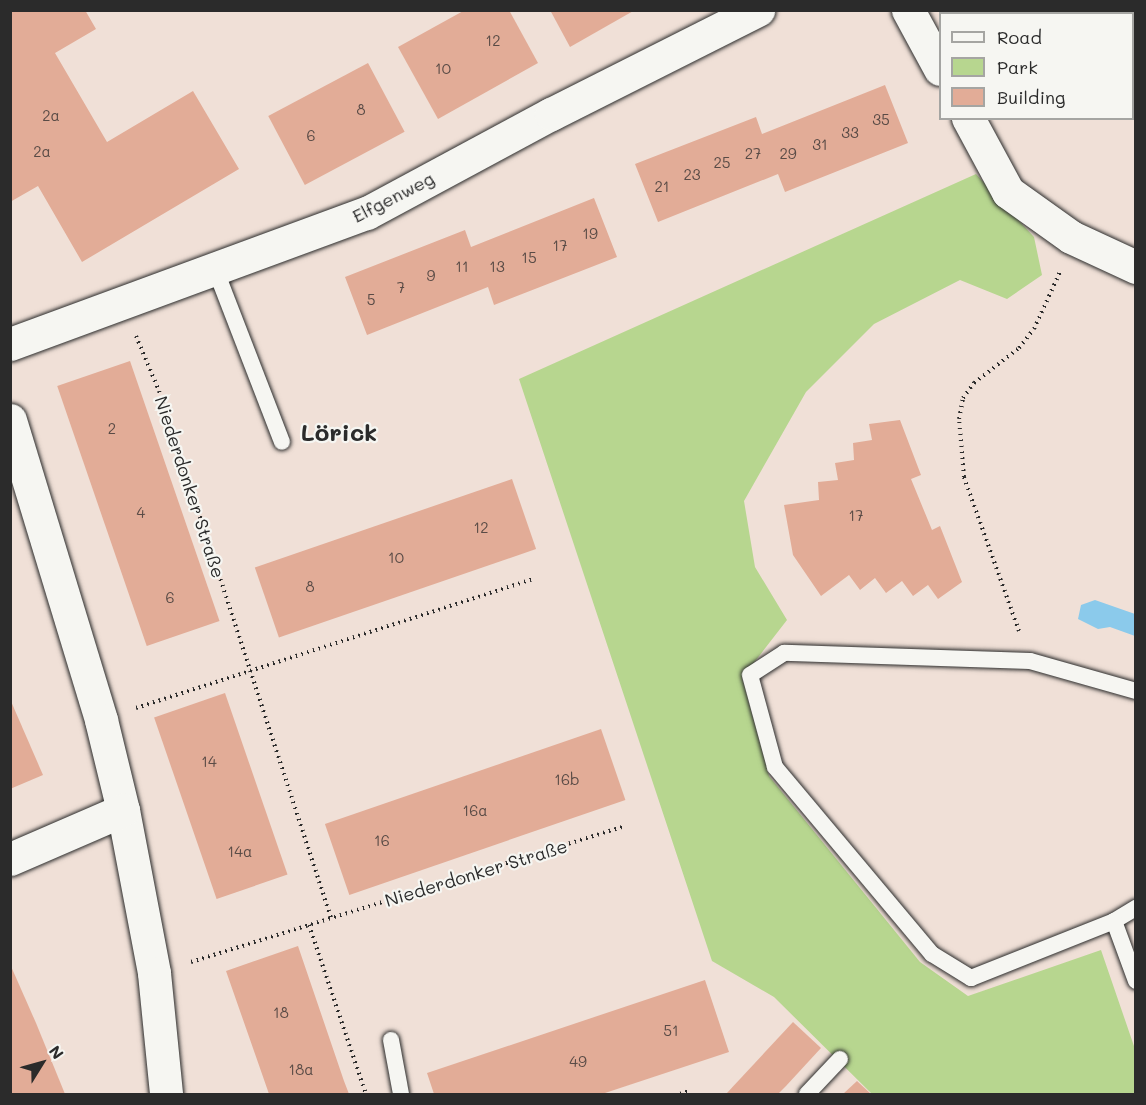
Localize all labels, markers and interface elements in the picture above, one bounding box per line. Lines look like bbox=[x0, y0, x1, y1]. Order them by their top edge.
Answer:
legend bbox=[939, 12, 1134, 120]
text: Road bbox=[997, 25, 1042, 49]
house number: 12 bbox=[485, 32, 501, 50]
text: Park bbox=[997, 55, 1038, 79]
house number: 10 bbox=[435, 60, 451, 78]
text: Building bbox=[997, 85, 1065, 109]
house number: 8 bbox=[356, 101, 366, 119]
house number: 2a bbox=[42, 107, 60, 125]
house number: 35 bbox=[872, 111, 890, 129]
house number: 33 bbox=[841, 124, 859, 142]
house number: 6 bbox=[306, 127, 316, 145]
house number: 31 bbox=[812, 136, 828, 154]
house number: 2a bbox=[33, 143, 51, 161]
house number: 27 bbox=[745, 145, 761, 163]
house number: 29 bbox=[779, 145, 797, 163]
house number: 25 bbox=[713, 154, 731, 172]
house number: 23 bbox=[683, 166, 701, 184]
street label: Elfgenweg bbox=[348, 167, 438, 227]
house number: 21 bbox=[654, 178, 670, 196]
house number: 19 bbox=[582, 225, 598, 243]
house number: 17 bbox=[552, 237, 568, 255]
house number: 15 bbox=[521, 249, 537, 267]
house number: 11 bbox=[455, 258, 469, 276]
house number: 13 bbox=[489, 258, 505, 276]
house number: 9 bbox=[427, 267, 435, 285]
house number: 7 bbox=[397, 279, 405, 297]
house number: 5 bbox=[367, 291, 375, 309]
street label: Niederdonker Straße bbox=[150, 393, 230, 581]
district label: Lörick bbox=[301, 418, 377, 446]
house number: 2 bbox=[108, 420, 116, 438]
house number: 4 bbox=[137, 504, 145, 522]
house number: 17 bbox=[848, 507, 864, 525]
house number: 12 bbox=[473, 519, 489, 537]
house number: 10 bbox=[388, 549, 404, 567]
house number: 8 bbox=[305, 578, 315, 596]
house number: 6 bbox=[165, 589, 175, 607]
house number: 14 bbox=[201, 753, 217, 771]
house number: 16b bbox=[554, 771, 580, 789]
house number: 16a bbox=[462, 802, 488, 820]
house number: 16 bbox=[374, 832, 390, 850]
street label: Niederdonker Straße bbox=[382, 835, 570, 911]
house number: 14a bbox=[228, 843, 252, 861]
house number: 18 bbox=[273, 1004, 289, 1022]
house number: 51 bbox=[663, 1022, 679, 1040]
north arrow bbox=[12, 1033, 72, 1093]
text: N bbox=[45, 1041, 69, 1063]
house number: 49 bbox=[569, 1053, 587, 1071]
house number: 18a bbox=[288, 1061, 314, 1079]

